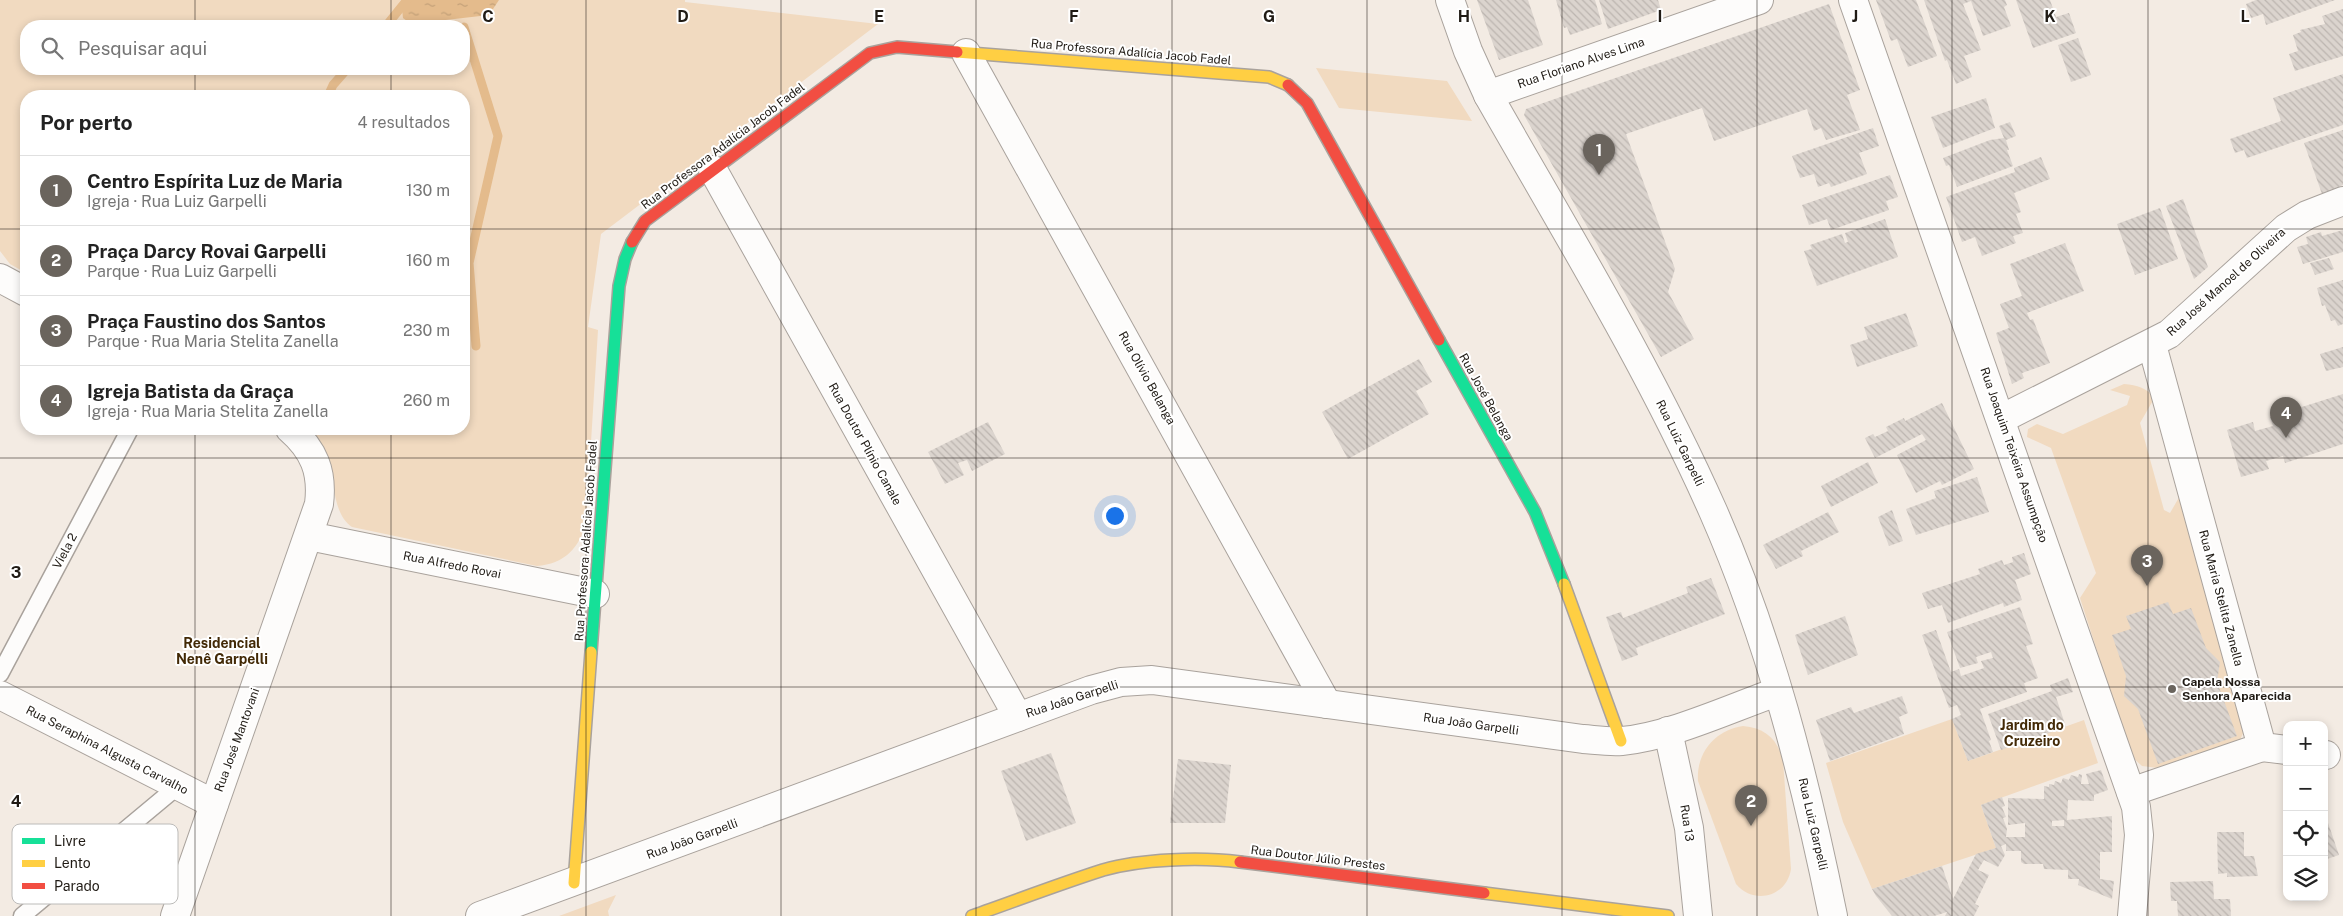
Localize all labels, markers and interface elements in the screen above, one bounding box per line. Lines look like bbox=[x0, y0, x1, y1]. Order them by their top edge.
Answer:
text: C bbox=[482, 7, 494, 26]
text: D bbox=[677, 7, 689, 26]
text: E bbox=[874, 7, 884, 26]
text: F bbox=[1069, 7, 1079, 26]
text: G bbox=[1263, 7, 1275, 26]
text: H bbox=[1458, 7, 1470, 26]
text: I bbox=[1658, 7, 1662, 26]
text: J bbox=[1852, 7, 1858, 26]
text: K bbox=[2044, 7, 2056, 26]
text: L bbox=[2240, 7, 2250, 26]
search box bbox=[20, 20, 470, 75]
icon: search bbox=[38, 34, 66, 62]
street label: Rua Floriano Alves Lima bbox=[1516, 35, 1646, 91]
street label: Rua Professora Adalícia Jacob Fadel bbox=[1030, 36, 1232, 68]
text: Pesquisar aqui bbox=[78, 37, 207, 59]
street label: Rua Professora Adalícia Jacob Fadel bbox=[638, 80, 808, 212]
text: Por perto bbox=[40, 110, 133, 135]
text: 4 resultados bbox=[358, 113, 450, 132]
pin: 1 bbox=[1583, 134, 1615, 175]
text: Centro Espírita Luz de Maria bbox=[87, 170, 342, 192]
text: 1 bbox=[53, 181, 59, 200]
text: 130 m bbox=[406, 181, 450, 200]
text: Igreja · Rua Luiz Garpelli bbox=[87, 192, 267, 211]
street label: Rua José Manoel de Oliveira bbox=[2164, 225, 2288, 339]
text: Praça Darcy Rovai Garpelli bbox=[87, 240, 326, 262]
text: 2 bbox=[51, 251, 61, 270]
text: 160 m bbox=[406, 251, 450, 270]
text: Parque · Rua Luiz Garpelli bbox=[87, 262, 277, 281]
text: Praça Faustino dos Santos bbox=[87, 310, 326, 332]
text: 3 bbox=[51, 321, 61, 340]
text: 230 m bbox=[403, 321, 450, 340]
street label: Rua Olívio Belanga bbox=[1116, 329, 1178, 427]
text: Parque · Rua Maria Stelita Zanella bbox=[87, 332, 339, 351]
street label: Rua José Belanga bbox=[1456, 351, 1516, 443]
street label: Rua Joaquim Teixeira Assumpção bbox=[1977, 366, 2051, 545]
text: Igreja Batista da Graça bbox=[87, 380, 294, 402]
street label: Rua Doutor Plínio Canale bbox=[825, 380, 905, 508]
text: 4 bbox=[51, 391, 61, 410]
text: 260 m bbox=[403, 391, 450, 410]
pin: 4 bbox=[2270, 397, 2302, 438]
street label: Rua Luiz Garpelli bbox=[1653, 398, 1707, 488]
text: Igreja · Rua Maria Stelita Zanella bbox=[87, 402, 328, 421]
street label: Rua Professora Adalícia Jacob Fadel bbox=[572, 440, 600, 642]
your location bbox=[1102, 503, 1128, 529]
street label: Rua Maria Stelita Zanella bbox=[2196, 528, 2246, 668]
street label: Viela 2 bbox=[50, 531, 80, 571]
pin: 3 bbox=[2131, 545, 2163, 586]
street label: Rua Alfredo Rovai bbox=[402, 549, 502, 581]
text: 3 bbox=[11, 563, 21, 582]
district label: Residencial Nenê Garpelli bbox=[176, 635, 268, 667]
place label: Capela Nossa Senhora Aparecida bbox=[2182, 675, 2291, 703]
street label: Rua João Garpelli bbox=[1024, 677, 1120, 721]
marker: Capela Nossa Senhora Aparecida bbox=[2166, 683, 2178, 695]
street label: Rua José Mantovani bbox=[212, 686, 262, 794]
street label: Rua Seraphina Algusta Carvalho bbox=[24, 703, 191, 797]
street label: Rua João Garpelli bbox=[1422, 710, 1520, 738]
district label: Jardim do Cruzeiro bbox=[2000, 717, 2064, 749]
map controls bbox=[2283, 721, 2328, 901]
button: + bbox=[2283, 721, 2328, 766]
button: − bbox=[2283, 766, 2328, 811]
street label: Rua Luiz Garpelli bbox=[1796, 777, 1830, 872]
pin: 2 bbox=[1735, 785, 1767, 826]
text: 4 bbox=[11, 792, 22, 811]
street label: Rua 13 bbox=[1677, 804, 1697, 842]
button: locate bbox=[2283, 811, 2328, 856]
street label: Rua João Garpelli bbox=[644, 816, 740, 862]
legend bbox=[12, 824, 178, 904]
text: Livre bbox=[54, 833, 86, 849]
street label: Rua Doutor Júlio Prestes bbox=[1250, 843, 1386, 873]
text: Lento bbox=[54, 855, 91, 871]
button: layers bbox=[2283, 856, 2328, 901]
text: Parado bbox=[54, 878, 100, 894]

